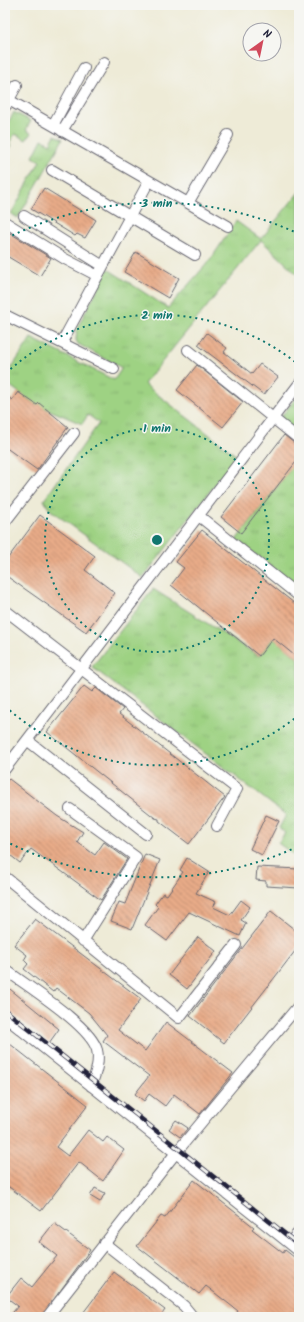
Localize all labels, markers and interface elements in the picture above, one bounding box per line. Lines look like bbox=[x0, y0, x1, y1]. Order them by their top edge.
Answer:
north arrow bbox=[242, 22, 282, 62]
text: N bbox=[259, 25, 275, 44]
text: 3 min bbox=[141, 194, 173, 213]
text: 2 min bbox=[141, 306, 173, 325]
text: 1 min bbox=[143, 419, 171, 438]
centre of rings bbox=[150, 533, 164, 547]

